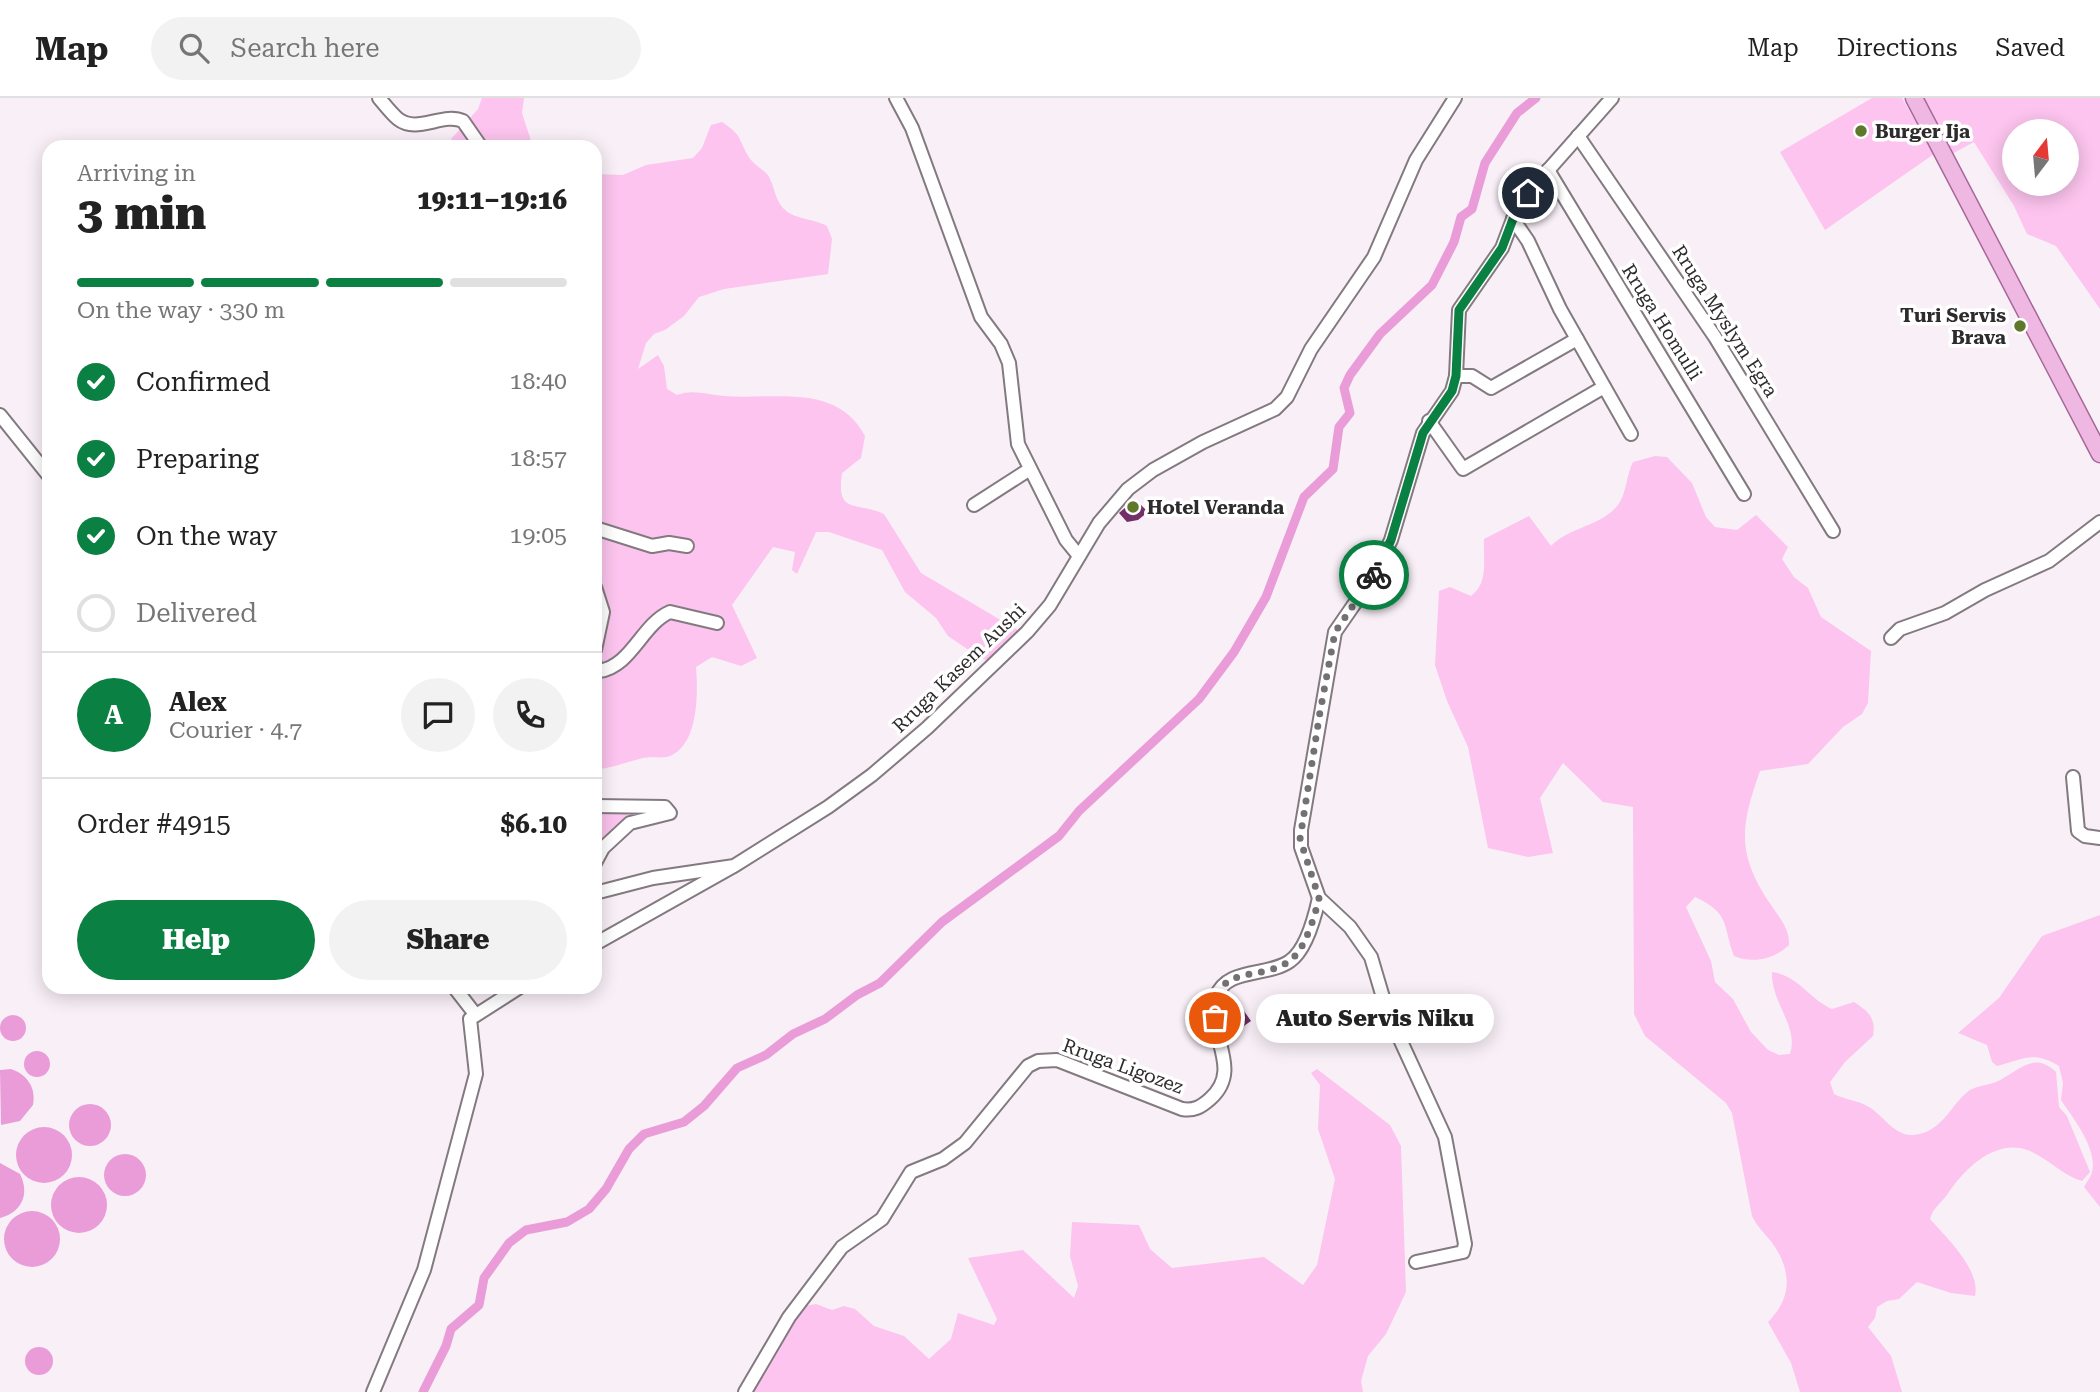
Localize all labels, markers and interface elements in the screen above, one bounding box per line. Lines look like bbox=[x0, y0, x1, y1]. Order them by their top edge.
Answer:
search box bbox=[151, 17, 641, 80]
text: Map bbox=[35, 29, 109, 68]
icon: search bbox=[175, 29, 213, 67]
text: Search here bbox=[231, 33, 380, 63]
text: Map bbox=[1747, 34, 1799, 62]
text: Directions bbox=[1837, 34, 1957, 62]
text: Saved bbox=[1995, 34, 2065, 62]
north arrow bbox=[2002, 119, 2079, 196]
map controls bbox=[2002, 119, 2079, 196]
place label: Burger Ija bbox=[1875, 120, 1970, 143]
marker: Burger Ija bbox=[1853, 123, 1869, 139]
text: Arriving in bbox=[77, 160, 196, 187]
pin bbox=[1498, 163, 1558, 223]
icon: home bbox=[1509, 174, 1547, 212]
text: 19:11–19:16 bbox=[417, 185, 567, 215]
text: 3 min bbox=[77, 186, 206, 240]
street label: Rruga Myslym Egra bbox=[1667, 241, 1783, 402]
street label: Rruga Homulli bbox=[1617, 260, 1707, 384]
text: On the way · 330 m bbox=[77, 297, 285, 324]
place label: Turi Servis Brava bbox=[1900, 304, 2006, 349]
marker: Turi Servis Brava bbox=[2012, 318, 2028, 334]
icon: check bbox=[77, 363, 115, 401]
text: Confirmed bbox=[136, 367, 271, 397]
text: 18:40 bbox=[510, 368, 567, 395]
icon: check bbox=[77, 440, 115, 478]
text: Preparing bbox=[136, 444, 259, 474]
text: 18:57 bbox=[510, 445, 567, 472]
place label: Hotel Veranda bbox=[1147, 496, 1284, 519]
marker: Hotel Veranda bbox=[1125, 499, 1141, 515]
icon: check bbox=[77, 517, 115, 555]
text: On the way bbox=[136, 521, 277, 551]
text: 19:05 bbox=[510, 522, 567, 549]
courier bbox=[1339, 540, 1409, 610]
icon: bike bbox=[1355, 556, 1393, 594]
text: Delivered bbox=[136, 598, 257, 628]
street label: Rruga Kasem Aushi bbox=[888, 599, 1030, 737]
button: chat bbox=[401, 678, 475, 752]
button: phone bbox=[493, 678, 567, 752]
text: Alex bbox=[169, 687, 227, 717]
text: A bbox=[105, 700, 123, 730]
text: Courier · 4.7 bbox=[169, 717, 302, 744]
text: Order #4915 bbox=[77, 809, 231, 839]
text: $6.10 bbox=[501, 809, 567, 839]
button: Help bbox=[77, 900, 315, 980]
button: Share bbox=[329, 900, 567, 980]
pin bbox=[1185, 988, 1245, 1048]
callout: Auto Servis Niku bbox=[1257, 993, 1495, 1042]
icon: bag bbox=[1196, 999, 1234, 1037]
text: Auto Servis Niku bbox=[1276, 1005, 1474, 1032]
street label: Rruga Ligozez bbox=[1060, 1034, 1186, 1098]

